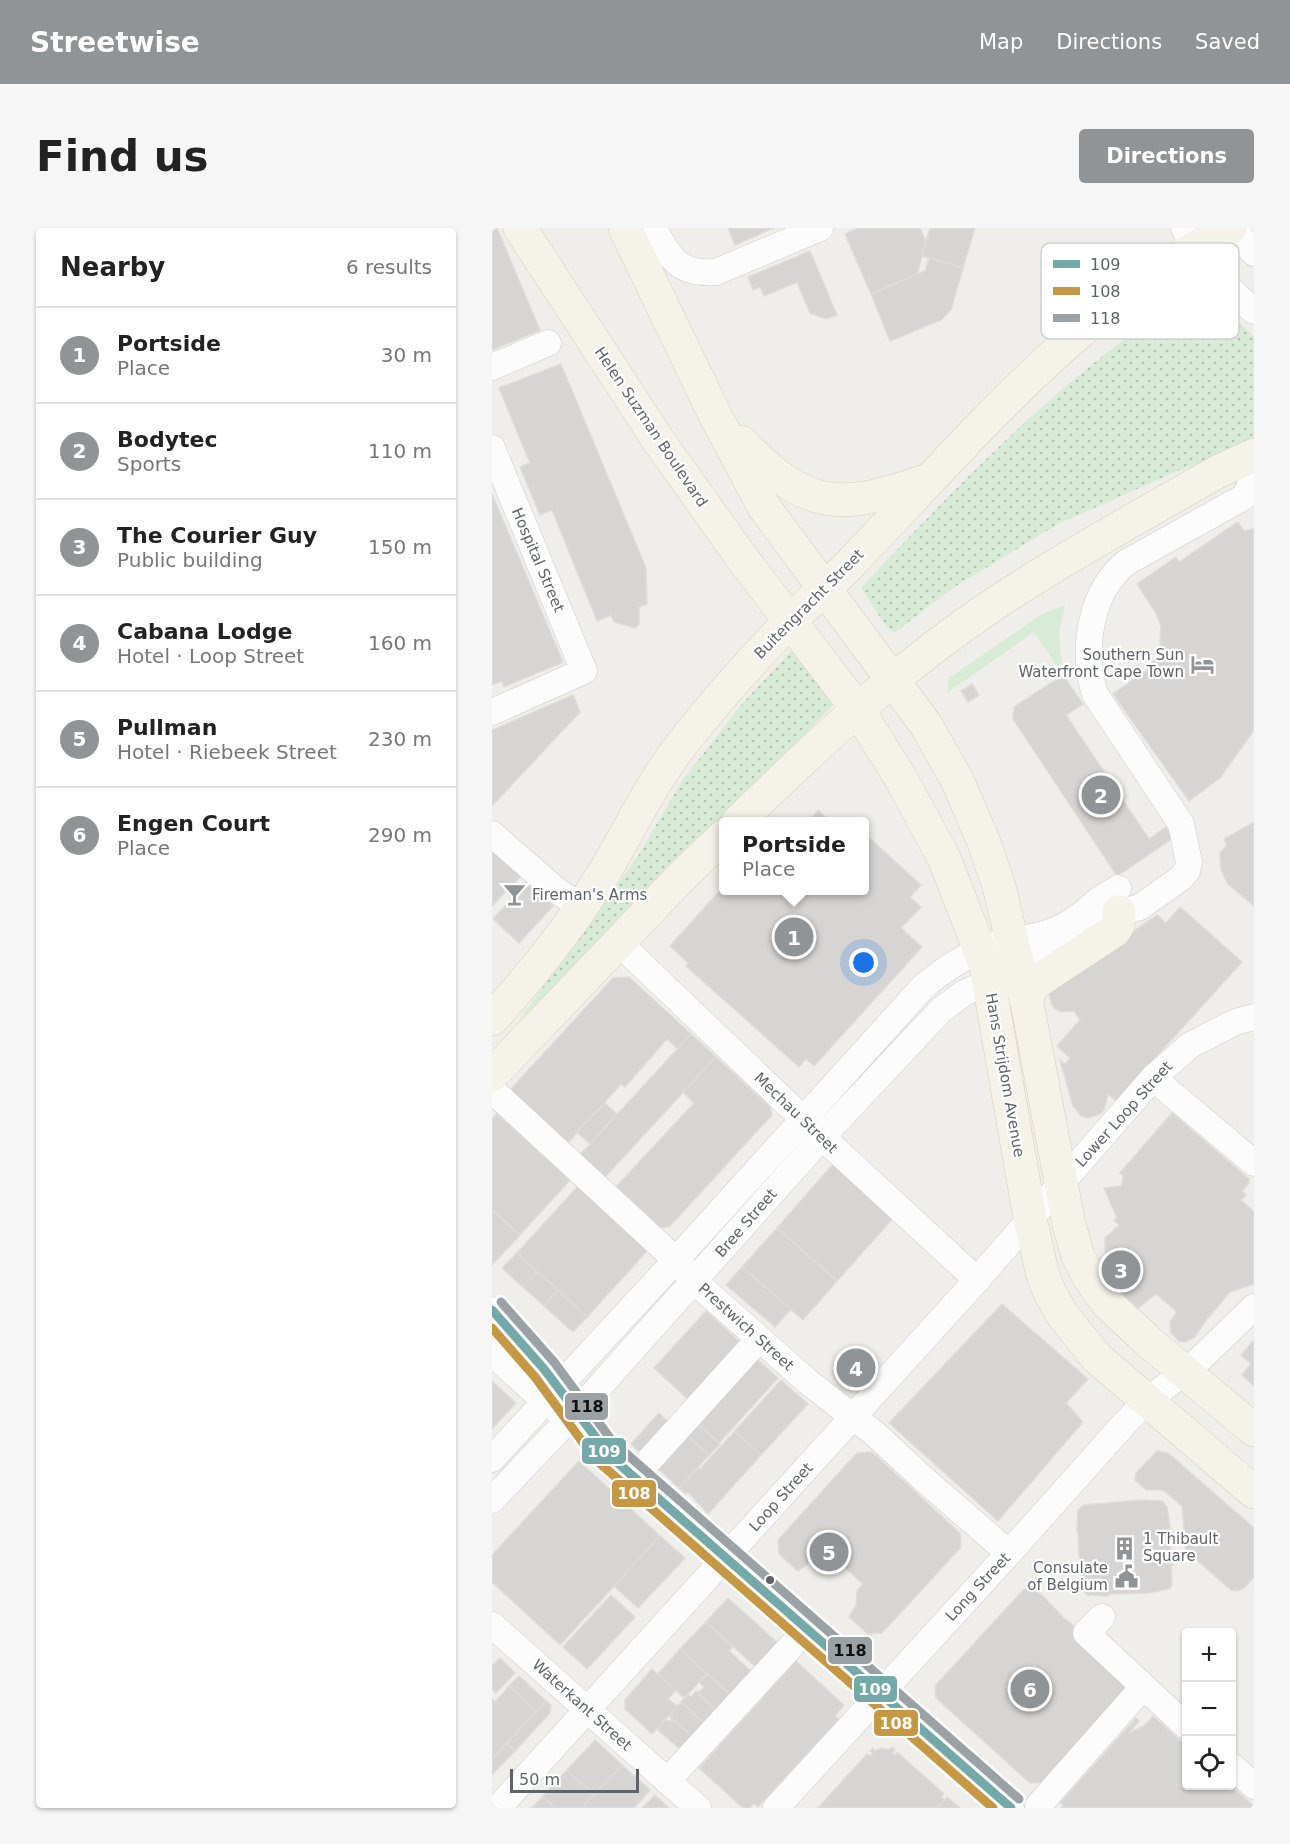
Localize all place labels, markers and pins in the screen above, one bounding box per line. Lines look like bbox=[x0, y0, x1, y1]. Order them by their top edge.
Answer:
place label: Southern Sun Waterfront Cape Town bbox=[1018, 646, 1184, 681]
hotel icon: Southern Sun Waterfront Cape Town bbox=[1189, 651, 1215, 677]
pin: 2 bbox=[1082, 772, 1120, 818]
bar icon: Fireman's Arms bbox=[501, 882, 527, 908]
place label: Fireman's Arms bbox=[532, 886, 648, 904]
pin: 1 bbox=[774, 914, 814, 960]
pin: 3 bbox=[1102, 1248, 1140, 1292]
pin: 4 bbox=[836, 1346, 876, 1390]
pin: 5 bbox=[810, 1530, 848, 1574]
place label: 1 Thibault Square bbox=[1143, 1530, 1219, 1565]
building icon: 1 Thibault Square bbox=[1112, 1535, 1138, 1561]
place label: Consulate of Belgium bbox=[1027, 1559, 1108, 1594]
public building icon: Consulate of Belgium bbox=[1113, 1564, 1139, 1590]
unlabelled marker bbox=[764, 1574, 776, 1586]
pin: 6 bbox=[1010, 1666, 1050, 1712]

